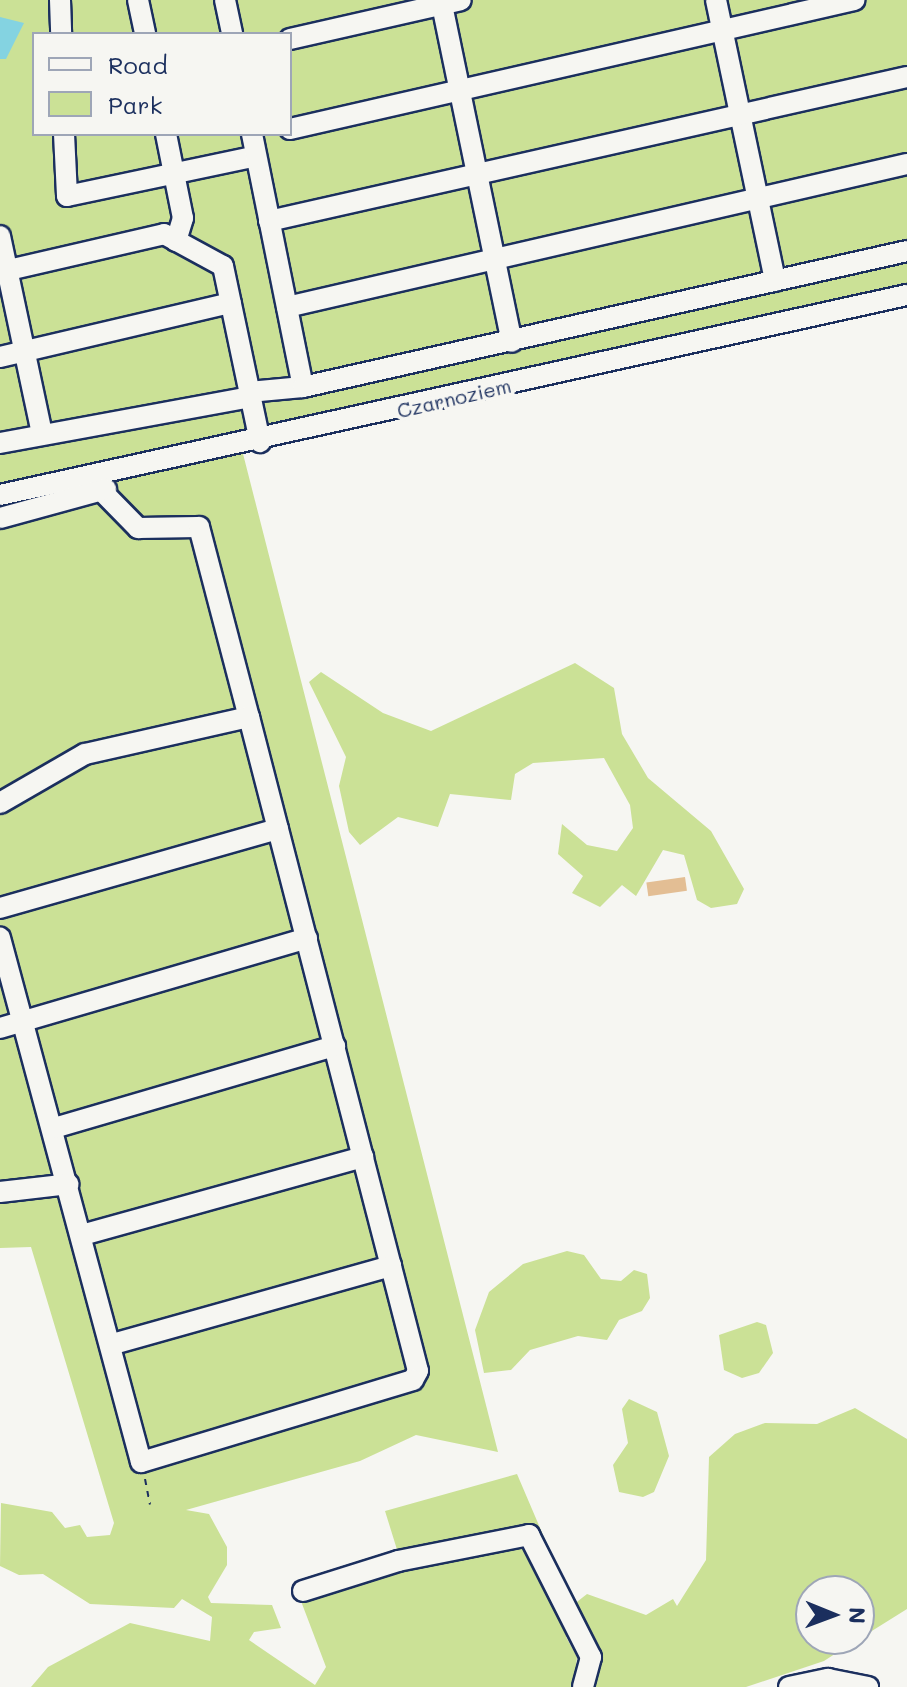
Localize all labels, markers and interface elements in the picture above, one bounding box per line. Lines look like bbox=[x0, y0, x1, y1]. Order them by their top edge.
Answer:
legend bbox=[32, 32, 292, 136]
text: Road bbox=[108, 49, 168, 80]
text: Park bbox=[108, 89, 162, 120]
street label: Czarnoziem bbox=[395, 373, 513, 423]
north arrow bbox=[795, 1575, 875, 1655]
text: N bbox=[843, 1607, 872, 1624]

